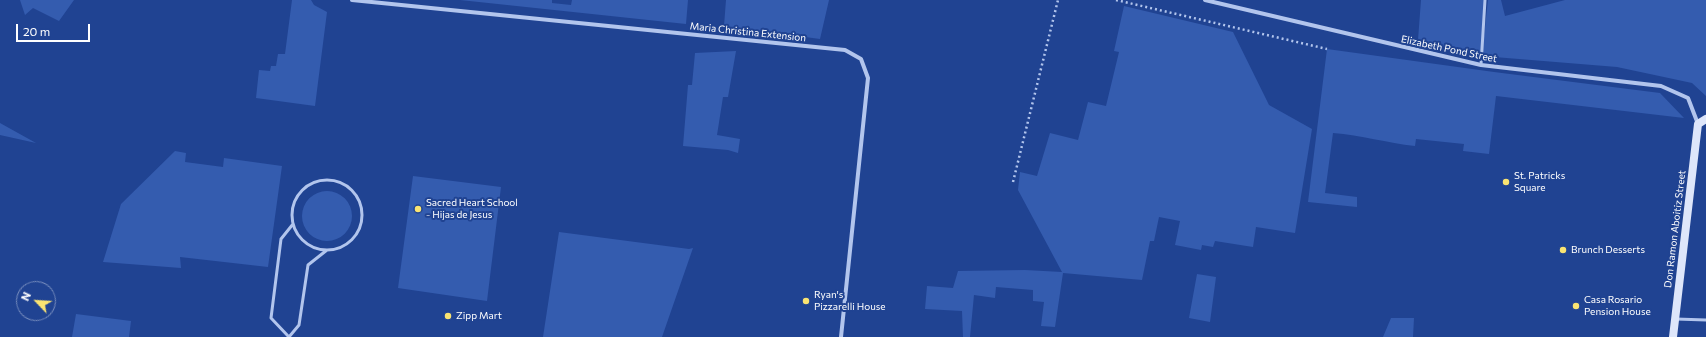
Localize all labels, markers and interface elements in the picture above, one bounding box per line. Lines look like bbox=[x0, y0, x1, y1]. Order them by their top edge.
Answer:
scale bar bbox=[18, 16, 92, 42]
street label: Maria Christina Extension bbox=[689, 20, 807, 44]
text: 20 m bbox=[23, 24, 50, 38]
street label: Elizabeth Pond Street bbox=[1400, 33, 1498, 65]
place label: St. Patricks Square bbox=[1514, 170, 1565, 194]
street label: Don Ramon Aboitiz Street bbox=[1662, 170, 1688, 288]
marker: St. Patricks Square bbox=[1501, 177, 1511, 187]
place label: Sacred Heart School - Hijas de Jesus bbox=[426, 197, 518, 220]
marker: Sacred Heart School - Hijas de Jesus bbox=[413, 204, 423, 214]
place label: Brunch Desserts bbox=[1571, 244, 1645, 256]
marker: Brunch Desserts bbox=[1558, 245, 1568, 255]
north arrow bbox=[16, 281, 56, 321]
place label: Ryan's Pizzarelli House bbox=[814, 289, 886, 312]
text: N bbox=[18, 290, 33, 303]
place label: Casa Rosario Pension House bbox=[1584, 294, 1651, 318]
marker: Ryan's Pizzarelli House bbox=[801, 296, 811, 306]
marker: Casa Rosario Pension House bbox=[1571, 301, 1581, 311]
place label: Zipp Mart bbox=[456, 310, 502, 322]
marker: Zipp Mart bbox=[443, 311, 453, 321]

